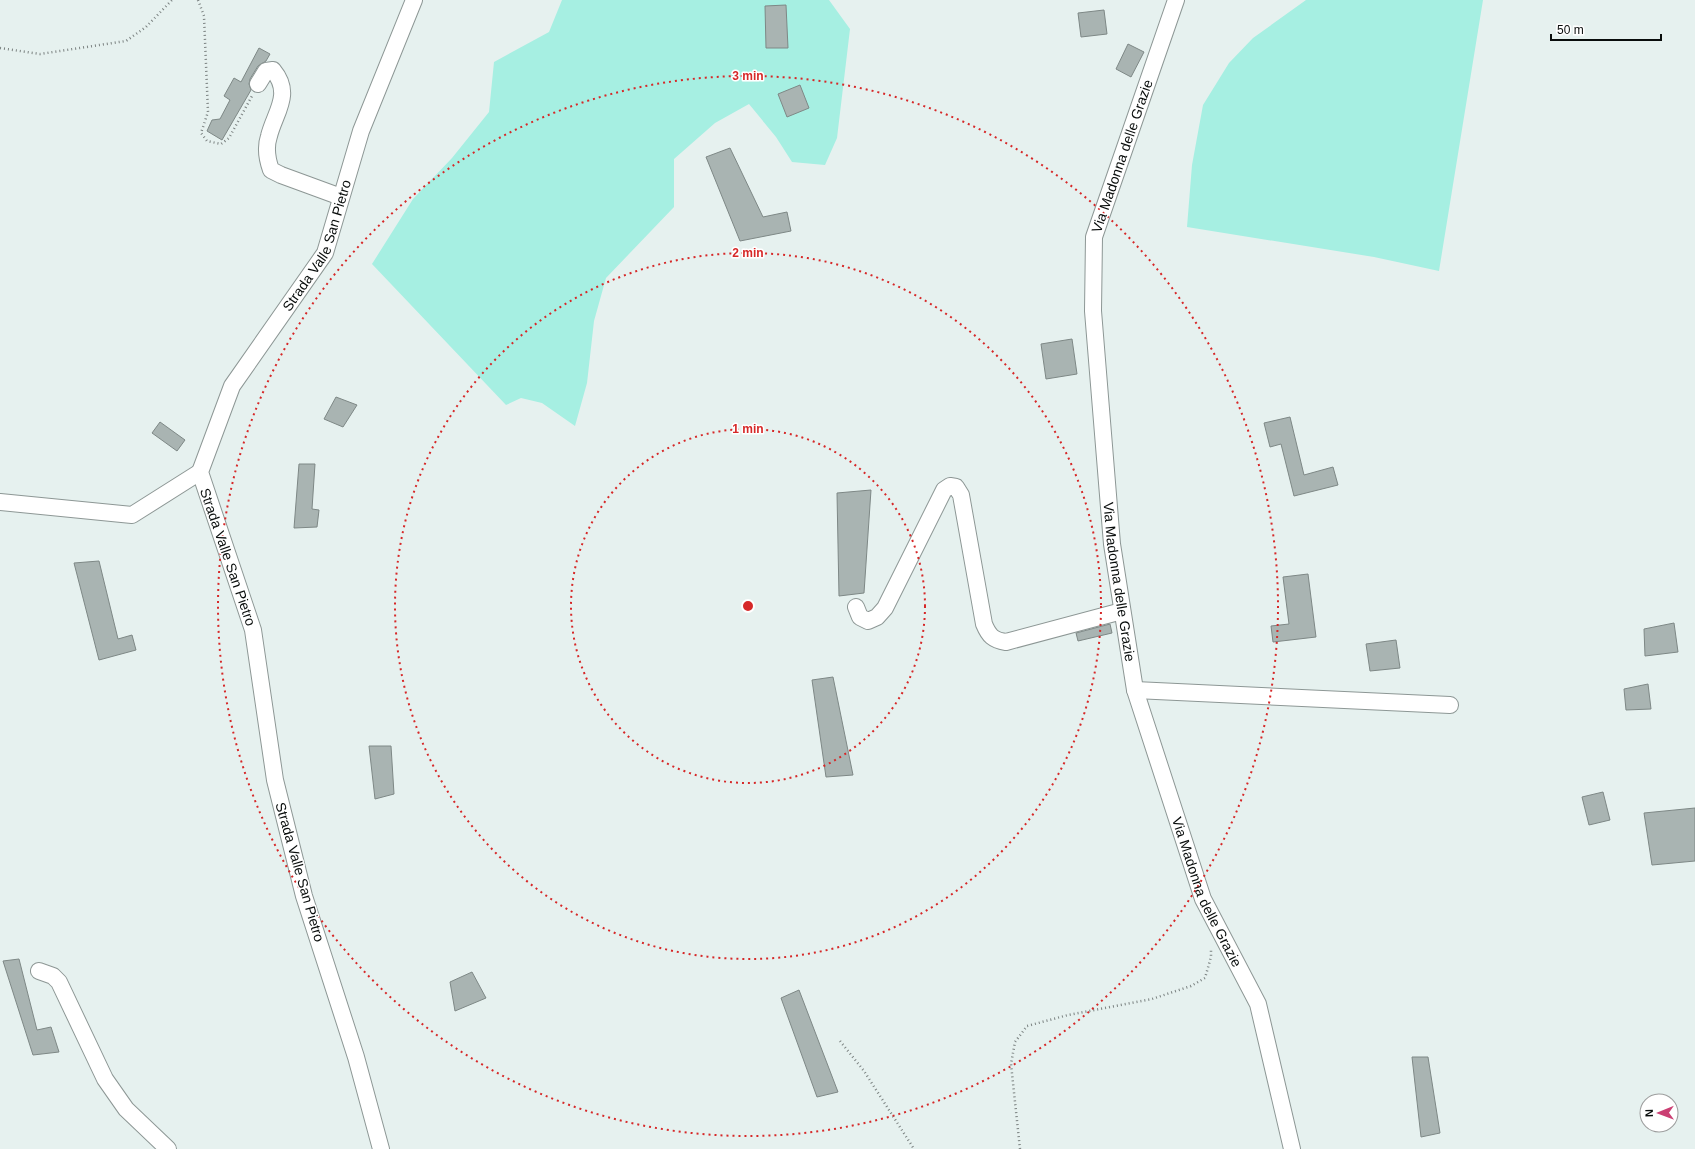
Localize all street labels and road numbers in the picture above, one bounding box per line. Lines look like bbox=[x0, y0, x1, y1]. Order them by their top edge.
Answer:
street label: Via Madonna delle Grazie bbox=[1088, 77, 1156, 235]
street label: Strada Valle San Pietro bbox=[279, 178, 354, 314]
street label: Strada Valle San Pietro bbox=[197, 486, 259, 628]
street label: Via Madonna delle Grazie bbox=[1101, 501, 1138, 663]
street label: Strada Valle San Pietro bbox=[272, 800, 328, 944]
street label: Via Madonna delle Grazie bbox=[1169, 815, 1245, 970]

